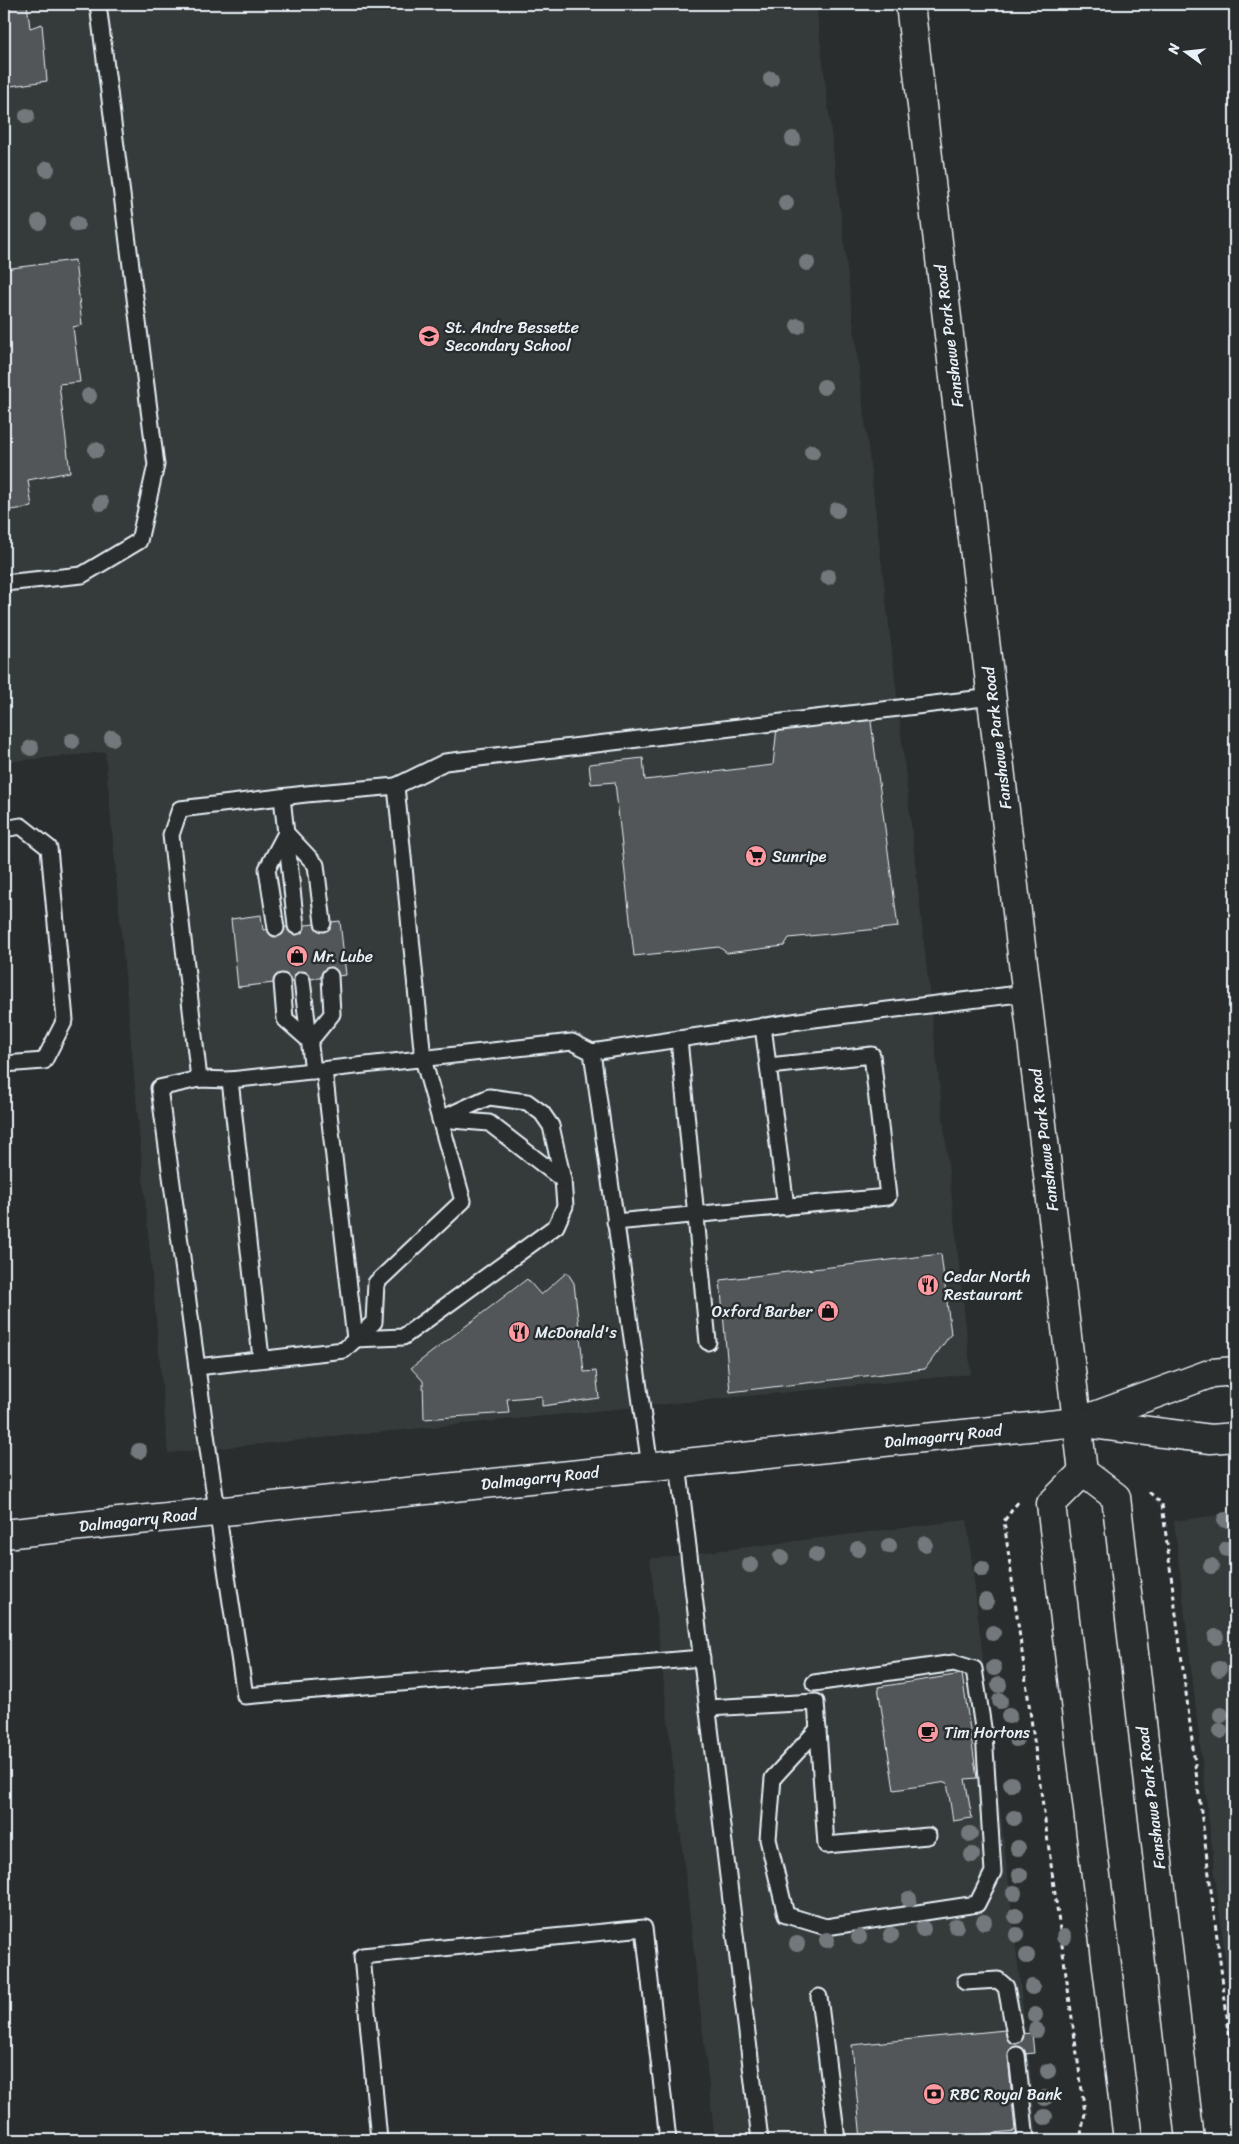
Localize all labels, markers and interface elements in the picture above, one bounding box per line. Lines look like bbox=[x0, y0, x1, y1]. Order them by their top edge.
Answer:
north arrow bbox=[1162, 28, 1212, 78]
text: N bbox=[1160, 41, 1187, 58]
street label: Fanshawe Park Road bbox=[926, 262, 972, 409]
place label: St. Andre Bessette Secondary School bbox=[445, 313, 579, 360]
school or university icon: St. Andre Bessette Secondary School bbox=[417, 324, 441, 348]
street label: Fanshawe Park Road bbox=[974, 664, 1020, 811]
place label: Sunripe bbox=[772, 842, 827, 871]
supermarket icon: Sunripe bbox=[744, 844, 768, 868]
place label: Mr. Lube bbox=[313, 942, 373, 971]
shop icon: Mr. Lube bbox=[285, 944, 309, 968]
street label: Fanshawe Park Road bbox=[1021, 1066, 1067, 1213]
place label: Cedar North Restaurant bbox=[944, 1262, 1031, 1309]
restaurant icon: Cedar North Restaurant bbox=[916, 1273, 940, 1297]
place label: Oxford Barber bbox=[712, 1297, 813, 1326]
shop icon: Oxford Barber bbox=[816, 1299, 840, 1323]
place label: McDonald's bbox=[535, 1318, 617, 1347]
restaurant icon: McDonald's bbox=[507, 1320, 531, 1344]
street label: Dalmagarry Road bbox=[883, 1415, 1005, 1457]
street label: Dalmagarry Road bbox=[480, 1457, 602, 1499]
street label: Dalmagarry Road bbox=[78, 1499, 200, 1541]
place label: Tim Hortons bbox=[944, 1718, 1031, 1747]
cafe icon: Tim Hortons bbox=[916, 1720, 940, 1744]
street label: Fanshawe Park Road bbox=[1128, 1724, 1174, 1871]
place label: RBC Royal Bank bbox=[950, 2080, 1063, 2109]
bank icon: RBC Royal Bank bbox=[922, 2082, 946, 2106]

